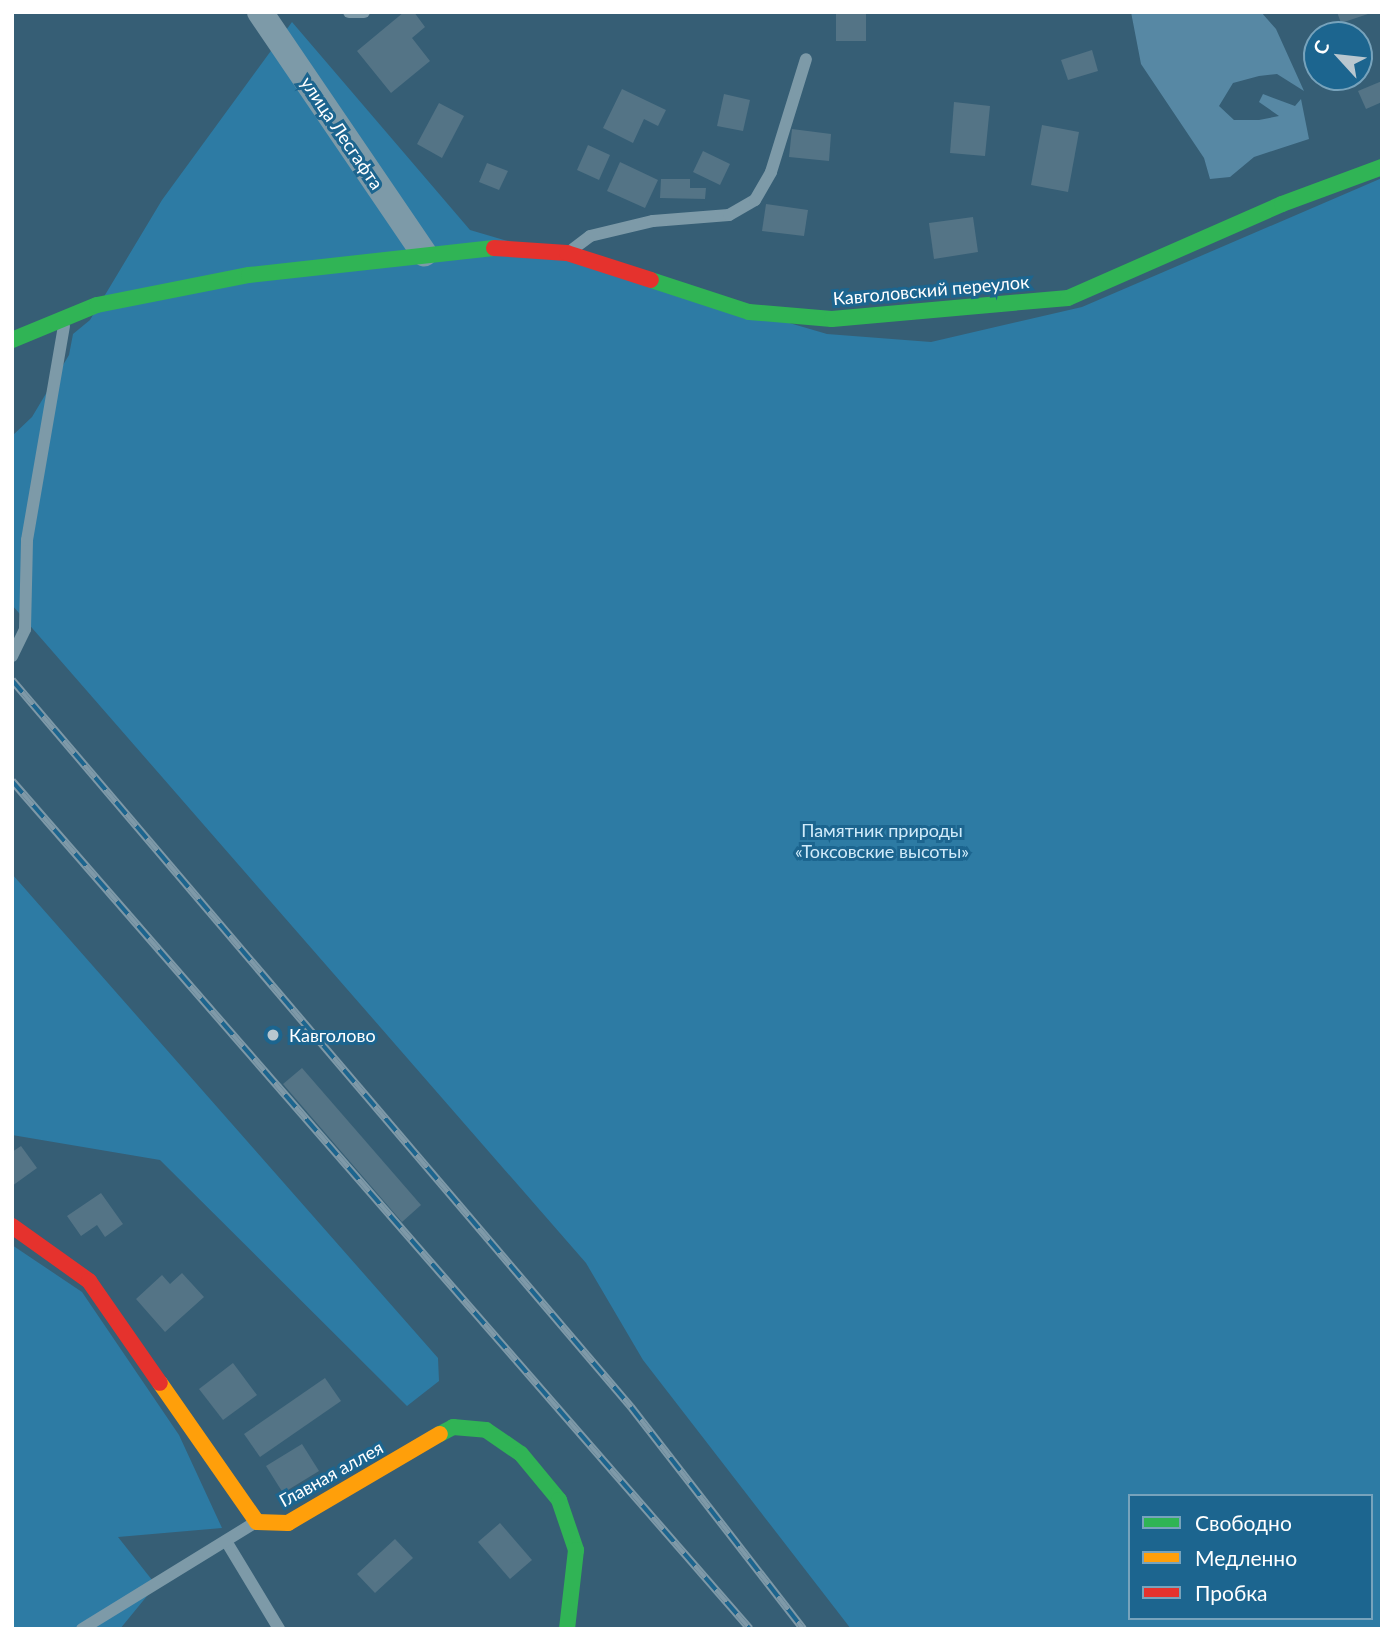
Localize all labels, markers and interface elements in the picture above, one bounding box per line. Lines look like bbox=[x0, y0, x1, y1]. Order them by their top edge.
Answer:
north arrow bbox=[1303, 21, 1373, 91]
text: С bbox=[1308, 36, 1334, 58]
street label: улица Лесгафта bbox=[296, 73, 388, 193]
street label: Кавголовский переулок bbox=[832, 271, 1030, 309]
park label: Памятник природы «Токсовские высоты» bbox=[795, 820, 969, 862]
place label: Кавголово bbox=[289, 1024, 376, 1046]
marker: Кавголово bbox=[263, 1025, 283, 1045]
street label: Главная аллея bbox=[275, 1437, 387, 1511]
legend bbox=[1128, 1494, 1373, 1620]
text: Свободно bbox=[1195, 1510, 1292, 1535]
text: Медленно bbox=[1195, 1545, 1297, 1570]
text: Пробка bbox=[1195, 1580, 1268, 1605]

